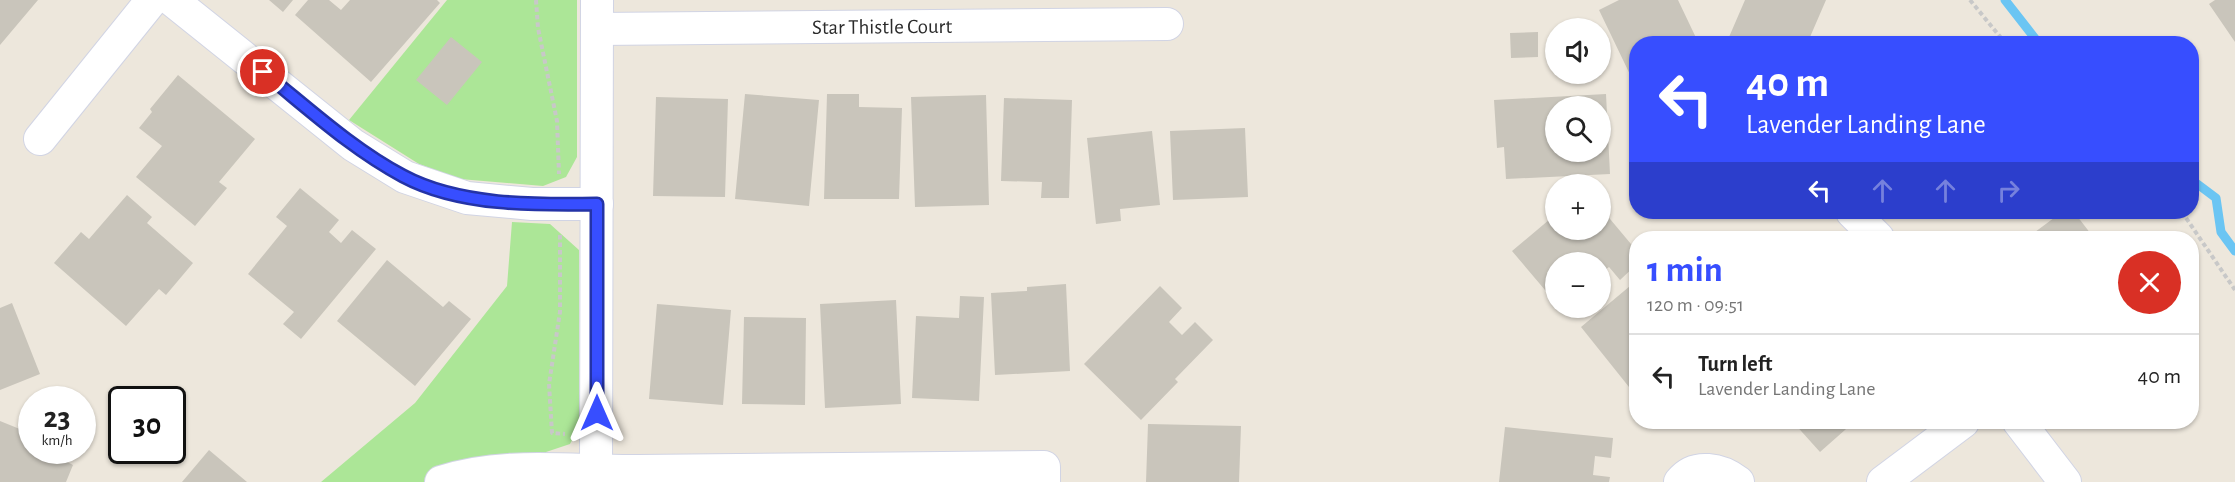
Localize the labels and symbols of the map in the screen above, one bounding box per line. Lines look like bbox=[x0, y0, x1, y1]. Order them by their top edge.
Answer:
street label: Star Thistle Court bbox=[812, 15, 952, 38]
pin bbox=[237, 46, 288, 97]
position arrow bbox=[565, 381, 629, 445]
speed limit sign: 30 bbox=[108, 386, 186, 464]

